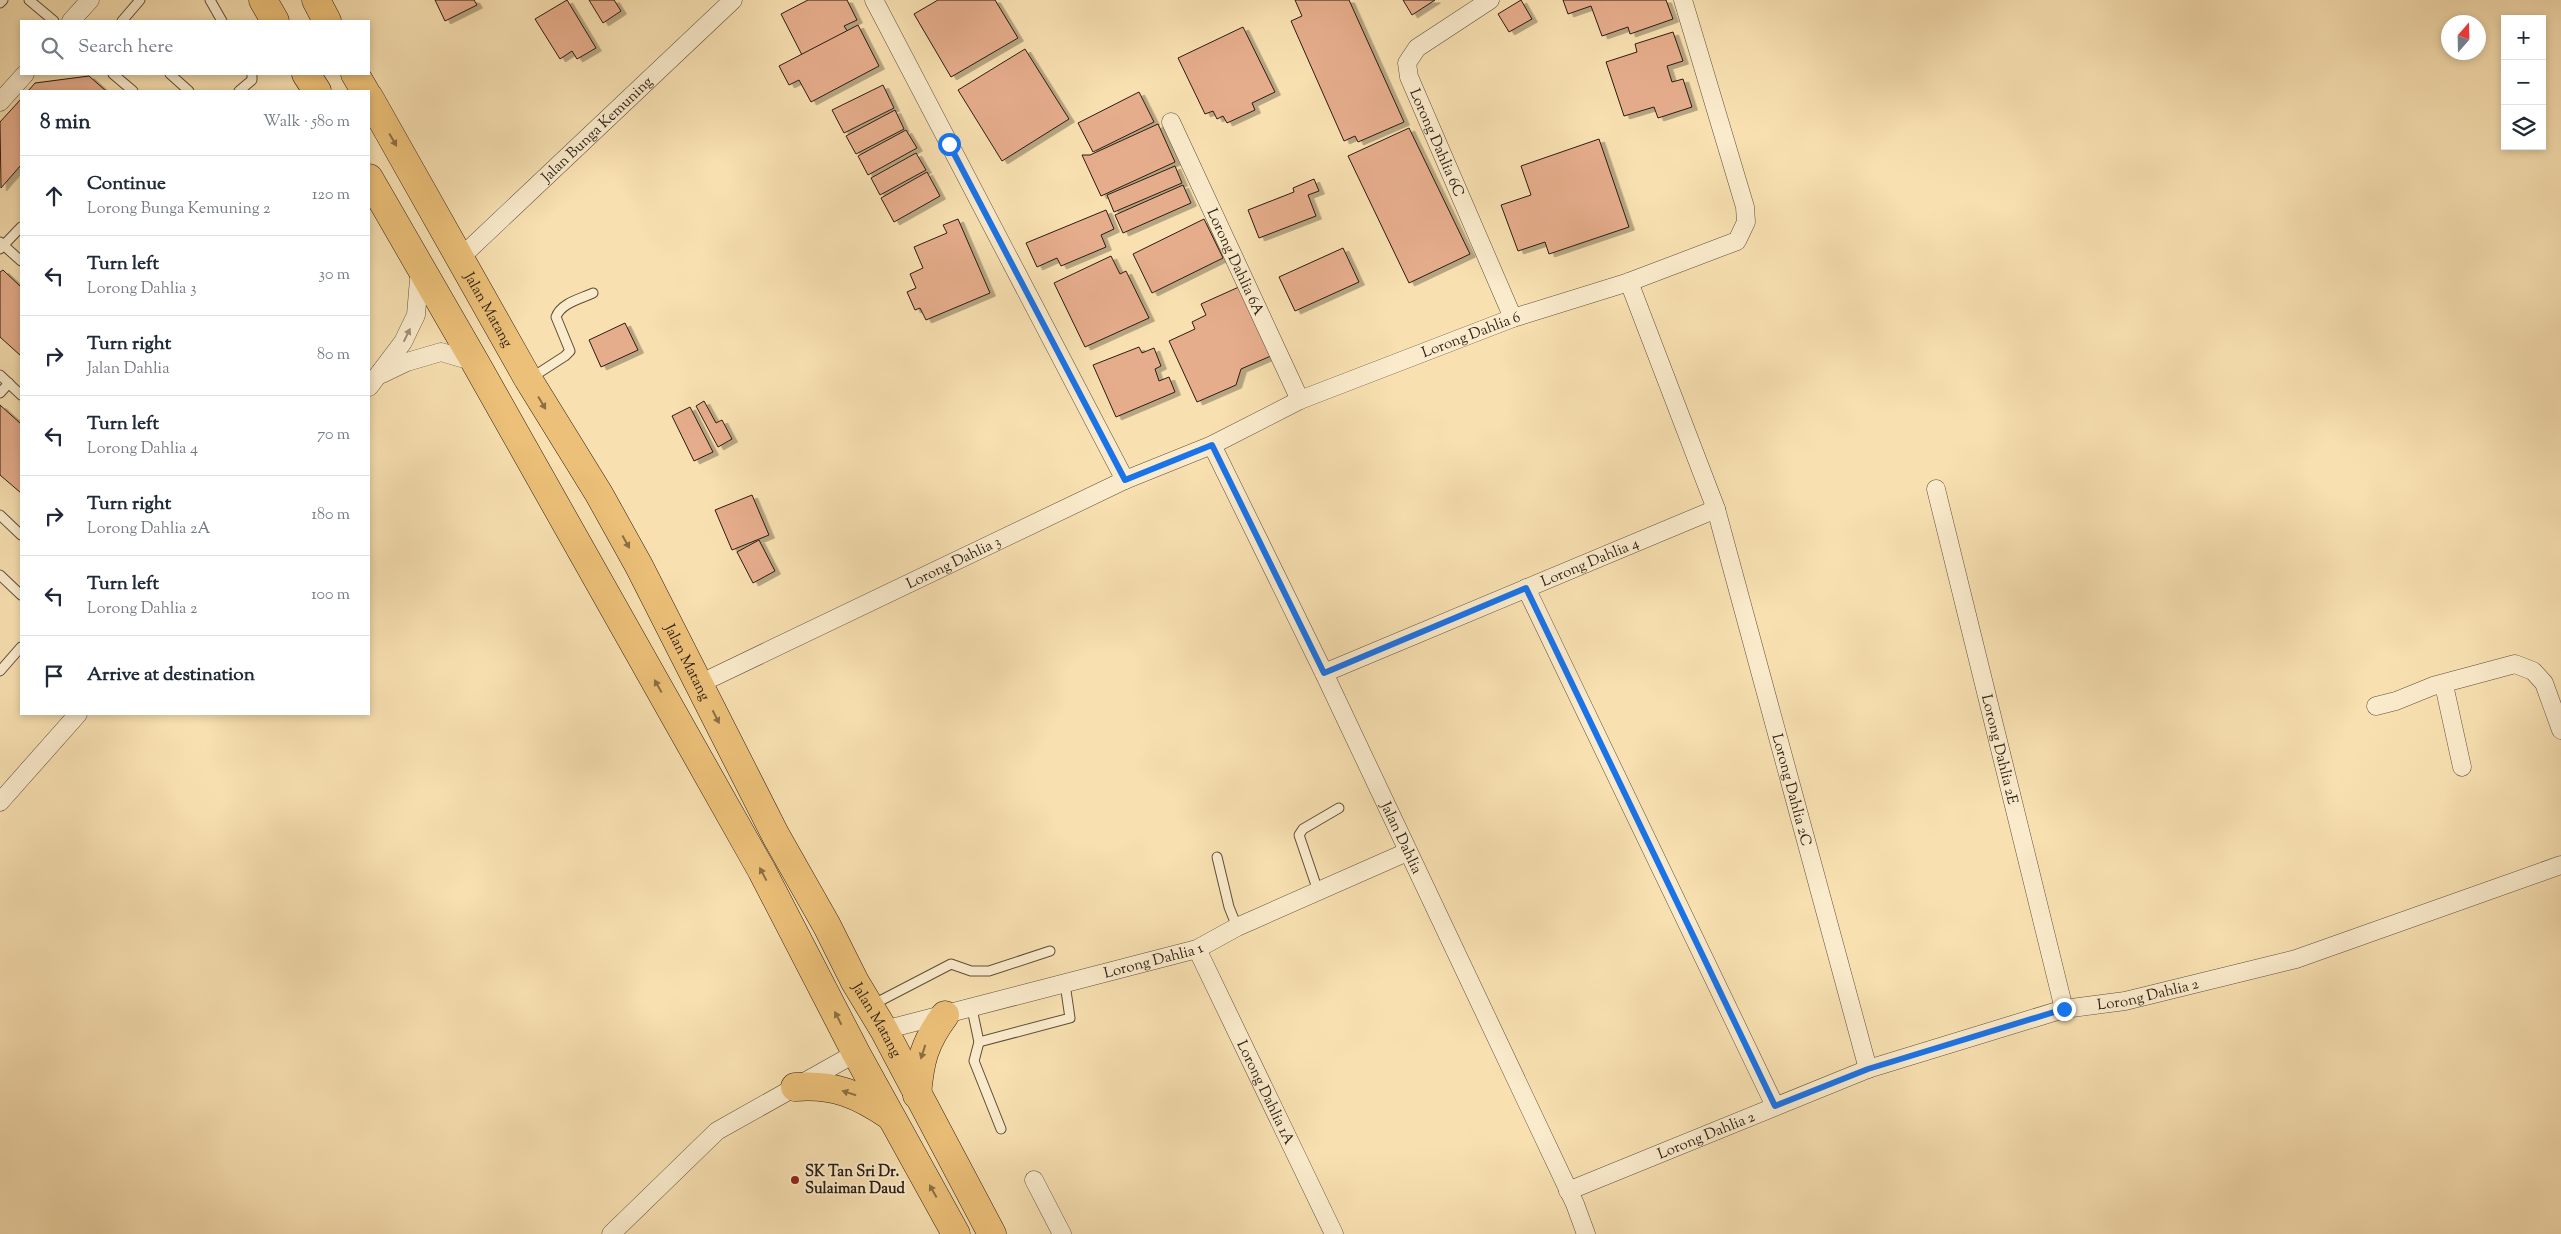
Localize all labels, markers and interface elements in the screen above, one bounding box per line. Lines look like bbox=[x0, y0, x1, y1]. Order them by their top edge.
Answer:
north arrow bbox=[2441, 15, 2486, 60]
map controls bbox=[2501, 15, 2546, 150]
button: + bbox=[2501, 15, 2546, 60]
search box bbox=[20, 20, 370, 75]
icon: search bbox=[38, 34, 66, 62]
text: Search here bbox=[78, 34, 173, 61]
button: − bbox=[2501, 60, 2546, 105]
street label: Jalan Bunga Kemuning bbox=[537, 72, 658, 188]
street label: Lorong Dahlia 6C bbox=[1403, 86, 1469, 201]
button: layers bbox=[2501, 105, 2546, 150]
text: 8 min bbox=[40, 108, 91, 138]
text: Walk · 580 m bbox=[263, 111, 350, 134]
one-way arrow bbox=[389, 132, 397, 147]
route start bbox=[938, 133, 961, 156]
text: Continue bbox=[87, 171, 166, 198]
icon: ahead bbox=[40, 182, 68, 210]
text: 120 m bbox=[312, 184, 350, 207]
text: Lorong Bunga Kemuning 2 bbox=[87, 198, 270, 221]
street label: Lorong Dahlia 6A bbox=[1201, 205, 1268, 319]
text: Turn left bbox=[87, 251, 159, 278]
icon: left bbox=[40, 262, 68, 290]
text: 30 m bbox=[319, 264, 350, 287]
street label: Jalan Matang bbox=[457, 268, 517, 352]
text: Lorong Dahlia 3 bbox=[87, 278, 196, 301]
street label: Lorong Dahlia 6 bbox=[1419, 307, 1523, 364]
one-way arrow bbox=[403, 328, 411, 342]
text: Turn right bbox=[87, 331, 171, 358]
icon: right bbox=[40, 342, 68, 370]
text: 80 m bbox=[317, 344, 350, 367]
text: Jalan Dahlia bbox=[87, 358, 170, 381]
one-way arrow bbox=[538, 396, 547, 409]
text: Turn left bbox=[87, 411, 159, 438]
icon: left bbox=[40, 422, 68, 450]
text: 70 m bbox=[317, 424, 350, 447]
text: Lorong Dahlia 4 bbox=[87, 438, 198, 461]
text: Turn right bbox=[87, 491, 171, 518]
icon: right bbox=[40, 502, 68, 530]
text: 180 m bbox=[311, 504, 350, 527]
text: Lorong Dahlia 2A bbox=[87, 518, 210, 541]
street label: Lorong Dahlia 3 bbox=[903, 532, 1005, 595]
street label: Lorong Dahlia 4 bbox=[1538, 533, 1643, 593]
one-way arrow bbox=[621, 535, 630, 549]
text: Turn left bbox=[87, 571, 159, 598]
icon: left bbox=[40, 582, 68, 610]
text: 100 m bbox=[311, 584, 350, 607]
text: Lorong Dahlia 2 bbox=[87, 598, 197, 621]
street label: Jalan Matang bbox=[658, 620, 715, 705]
icon: arrive bbox=[40, 662, 68, 690]
text: Arrive at destination bbox=[87, 662, 255, 689]
one-way arrow bbox=[654, 679, 662, 694]
street label: Lorong Dahlia 2E bbox=[1975, 692, 2022, 807]
one-way arrow bbox=[712, 710, 720, 725]
street label: Lorong Dahlia 2C bbox=[1765, 732, 1816, 849]
street label: Jalan Dahlia bbox=[1374, 798, 1426, 878]
one-way arrow bbox=[759, 867, 767, 881]
street label: Lorong Dahlia 1 bbox=[1102, 938, 1208, 985]
street label: Lorong Dahlia 2 bbox=[2096, 974, 2201, 1017]
street label: Jalan Matang bbox=[845, 979, 906, 1062]
route end bbox=[2053, 998, 2076, 1021]
one-way arrow bbox=[834, 1011, 842, 1025]
street label: Lorong Dahlia 1A bbox=[1230, 1037, 1299, 1149]
one-way arrow bbox=[919, 1045, 926, 1060]
one-way arrow bbox=[841, 1089, 856, 1097]
street label: Lorong Dahlia 2 bbox=[1655, 1107, 1759, 1166]
place label: SK Tan Sri Dr. Sulaiman Daud bbox=[805, 1162, 906, 1200]
marker: SK Tan Sri Dr. Sulaiman Daud bbox=[789, 1174, 801, 1186]
one-way arrow bbox=[928, 1185, 937, 1198]

